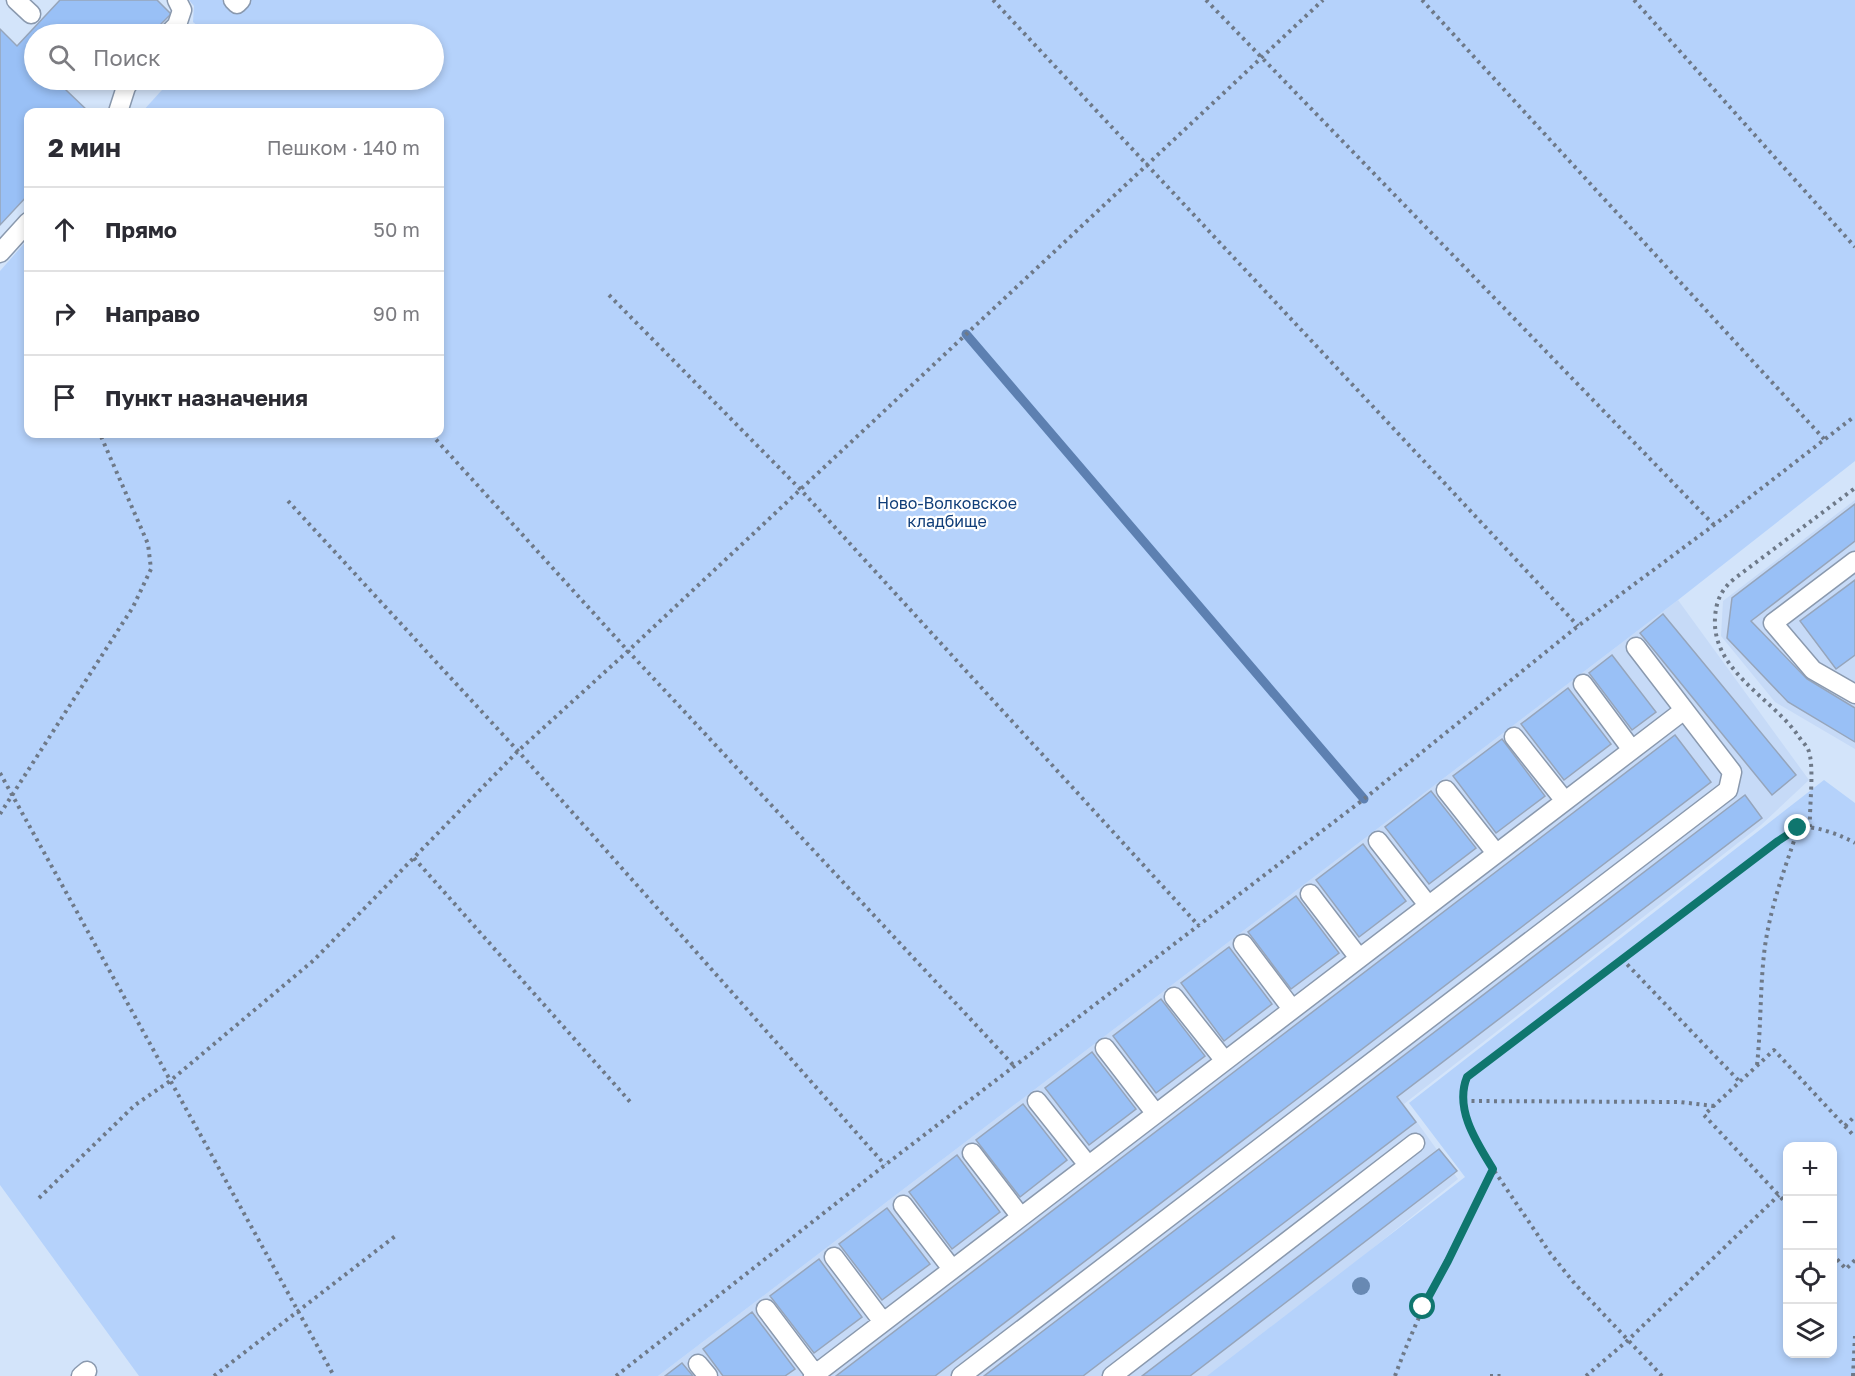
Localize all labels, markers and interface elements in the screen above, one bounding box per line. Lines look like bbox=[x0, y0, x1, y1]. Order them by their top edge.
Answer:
search box bbox=[24, 24, 444, 90]
icon: search bbox=[45, 41, 78, 74]
text: Поиск bbox=[93, 44, 161, 71]
text: 2 мин bbox=[48, 132, 121, 163]
text: Пешком · 140 m bbox=[267, 135, 420, 159]
icon: ahead bbox=[48, 213, 81, 246]
text: Прямо bbox=[105, 216, 177, 243]
text: 50 m bbox=[373, 217, 420, 241]
icon: right bbox=[48, 297, 81, 330]
text: Направо bbox=[105, 300, 200, 327]
text: 90 m bbox=[373, 301, 420, 325]
icon: arrive bbox=[48, 381, 81, 414]
text: Пункт назначения bbox=[105, 384, 308, 411]
park label: Ново-Волковское кладбище bbox=[877, 493, 1017, 531]
route end bbox=[1784, 814, 1810, 840]
map controls bbox=[1783, 1142, 1837, 1358]
button: + bbox=[1783, 1142, 1837, 1196]
button: − bbox=[1783, 1196, 1837, 1250]
button: locate bbox=[1783, 1250, 1837, 1304]
route start bbox=[1409, 1293, 1435, 1319]
button: layers bbox=[1783, 1304, 1837, 1358]

